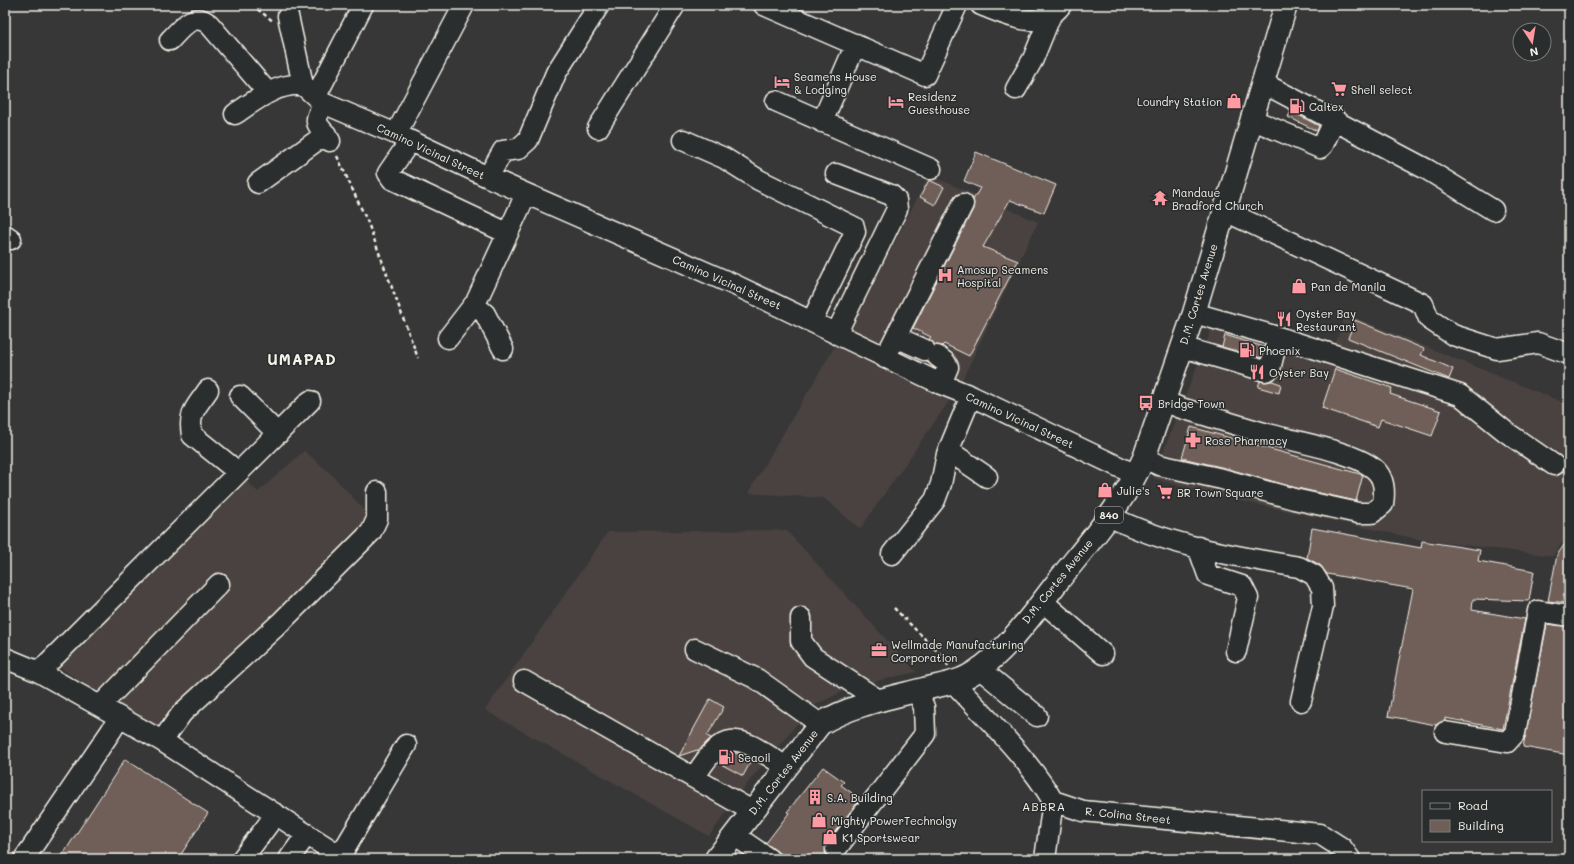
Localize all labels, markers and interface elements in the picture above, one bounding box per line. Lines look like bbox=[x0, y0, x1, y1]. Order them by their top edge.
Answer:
north arrow bbox=[1512, 22, 1552, 62]
text: N bbox=[1529, 44, 1540, 60]
place label: Seamens House & Lodging bbox=[794, 69, 877, 97]
hotel icon: Seamens House & Lodging bbox=[773, 73, 791, 91]
supermarket icon: Shell select bbox=[1330, 80, 1348, 98]
place label: Shell select bbox=[1351, 82, 1412, 97]
place label: Residenz Guesthouse bbox=[908, 89, 970, 117]
shop icon: Loundry Station bbox=[1225, 92, 1243, 110]
hotel icon: Residenz Guesthouse bbox=[887, 93, 905, 111]
place label: Loundry Station bbox=[1137, 94, 1222, 109]
fuel station icon: Caltex bbox=[1288, 97, 1306, 115]
place label: Caltex bbox=[1309, 99, 1344, 114]
street label: Camino Vicinal Street bbox=[375, 119, 488, 183]
place label: Mandaue Bradford Church bbox=[1172, 185, 1263, 213]
temple icon: Mandaue Bradford Church bbox=[1151, 189, 1169, 207]
street label: D.M. Cortes Avenue bbox=[1176, 242, 1221, 346]
street label: Camino Vicinal Street bbox=[670, 251, 784, 313]
place label: Amosup Seamens Hospital bbox=[957, 262, 1048, 290]
hospital icon: Amosup Seamens Hospital bbox=[936, 266, 954, 284]
shop icon: Pan de Manila bbox=[1290, 277, 1308, 295]
place label: Pan de Manila bbox=[1311, 279, 1386, 294]
place label: Oyster Bay Restaurant bbox=[1296, 306, 1356, 334]
restaurant icon: Oyster Bay Restaurant bbox=[1275, 310, 1293, 328]
fuel station icon: Phoenix bbox=[1238, 341, 1256, 359]
place label: Phoenix bbox=[1259, 343, 1301, 358]
district label: UMAPAD bbox=[267, 349, 337, 369]
restaurant icon: Oyster Bay bbox=[1248, 363, 1266, 381]
place label: Oyster Bay bbox=[1269, 365, 1329, 380]
street label: Camino Vicinal Street bbox=[964, 388, 1077, 452]
bus stop icon: Bridge Town bbox=[1137, 394, 1155, 412]
place label: Bridge Town bbox=[1158, 396, 1225, 411]
pharmacy icon: Rose Pharmacy bbox=[1184, 431, 1202, 449]
place label: Rose Pharmacy bbox=[1205, 433, 1288, 448]
shop icon: Julie's bbox=[1096, 481, 1114, 499]
place label: Julie's bbox=[1117, 483, 1150, 498]
supermarket icon: BR Town Square bbox=[1156, 483, 1174, 501]
place label: BR Town Square bbox=[1177, 485, 1264, 500]
road number: 840 bbox=[1095, 507, 1123, 523]
street label: D.M. Cortes Avenue bbox=[1018, 535, 1096, 626]
place label: Wellmade Manufacturing Corporation bbox=[891, 637, 1023, 665]
office icon: Wellmade Manufacturing Corporation bbox=[870, 641, 888, 659]
street label: D.M. Cortes Avenue bbox=[745, 726, 821, 818]
fuel station icon: Seaoil bbox=[717, 748, 735, 766]
place label: Seaoil bbox=[738, 750, 771, 765]
building icon: S.A. Building bbox=[806, 788, 824, 806]
place label: S.A. Building bbox=[827, 790, 893, 805]
legend bbox=[1422, 790, 1552, 842]
text: Road bbox=[1458, 797, 1488, 813]
district label: ABBRA bbox=[1022, 798, 1066, 814]
street label: R. Colina Street bbox=[1085, 803, 1172, 827]
shop icon: Mighty PowerTechnolgy bbox=[810, 811, 828, 829]
place label: Mighty PowerTechnolgy bbox=[831, 813, 957, 828]
text: Building bbox=[1458, 817, 1504, 833]
shop icon: K1 Sportswear bbox=[821, 828, 839, 846]
place label: K1 Sportswear bbox=[842, 830, 920, 845]

